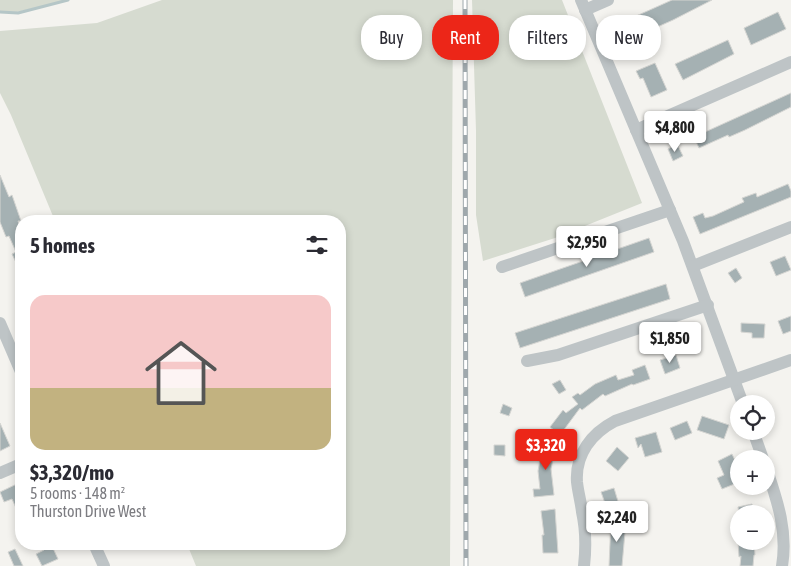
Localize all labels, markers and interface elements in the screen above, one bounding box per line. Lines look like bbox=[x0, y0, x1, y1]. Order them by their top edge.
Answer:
chip: Buy bbox=[361, 15, 422, 60]
chip: Rent bbox=[432, 15, 499, 60]
chip: Filters bbox=[509, 15, 586, 60]
chip: New bbox=[596, 15, 661, 60]
pin: $4,800 bbox=[634, 110, 716, 153]
text: $4,800 bbox=[655, 118, 695, 136]
pin: $2,950 bbox=[546, 226, 628, 268]
icon: filters bbox=[303, 231, 331, 259]
text: 5 homes bbox=[30, 233, 95, 257]
text: $2,950 bbox=[567, 233, 607, 251]
pin: $1,850 bbox=[629, 322, 711, 364]
icon: home bbox=[136, 328, 226, 418]
text: $1,850 bbox=[650, 329, 690, 347]
map controls bbox=[730, 395, 775, 550]
button: locate bbox=[730, 395, 775, 440]
pin: $3,320 bbox=[505, 428, 587, 471]
text: $3,320 bbox=[526, 436, 566, 454]
button: + bbox=[730, 450, 775, 495]
text: $3,320/mo bbox=[30, 460, 114, 484]
text: 5 rooms · 148 m² bbox=[30, 484, 125, 502]
pin: $2,240 bbox=[576, 500, 658, 543]
text: Thurston Drive West bbox=[30, 502, 146, 520]
button: − bbox=[730, 505, 775, 550]
text: $2,240 bbox=[597, 508, 637, 526]

